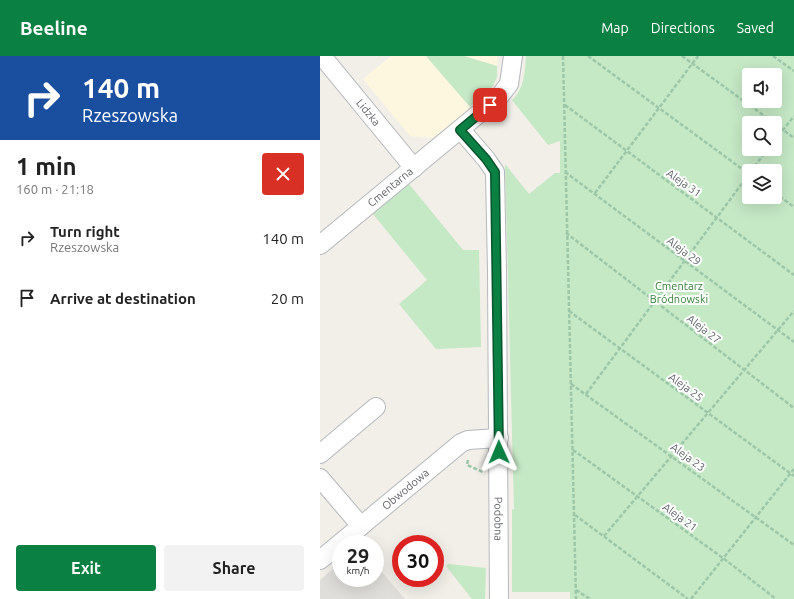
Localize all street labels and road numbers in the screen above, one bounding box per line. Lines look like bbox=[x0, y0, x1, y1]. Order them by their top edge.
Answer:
street label: Lidzka bbox=[354, 97, 383, 128]
street label: Cmentarna bbox=[365, 165, 415, 209]
street label: Aleja 31 bbox=[664, 167, 704, 199]
street label: Aleja 29 bbox=[665, 234, 703, 268]
street label: Aleja 27 bbox=[685, 312, 723, 346]
street label: Aleja 25 bbox=[667, 371, 705, 403]
street label: Aleja 23 bbox=[669, 441, 707, 473]
street label: Obwodowa bbox=[380, 466, 431, 512]
street label: Podobna bbox=[492, 497, 505, 541]
street label: Aleja 21 bbox=[661, 501, 699, 533]

